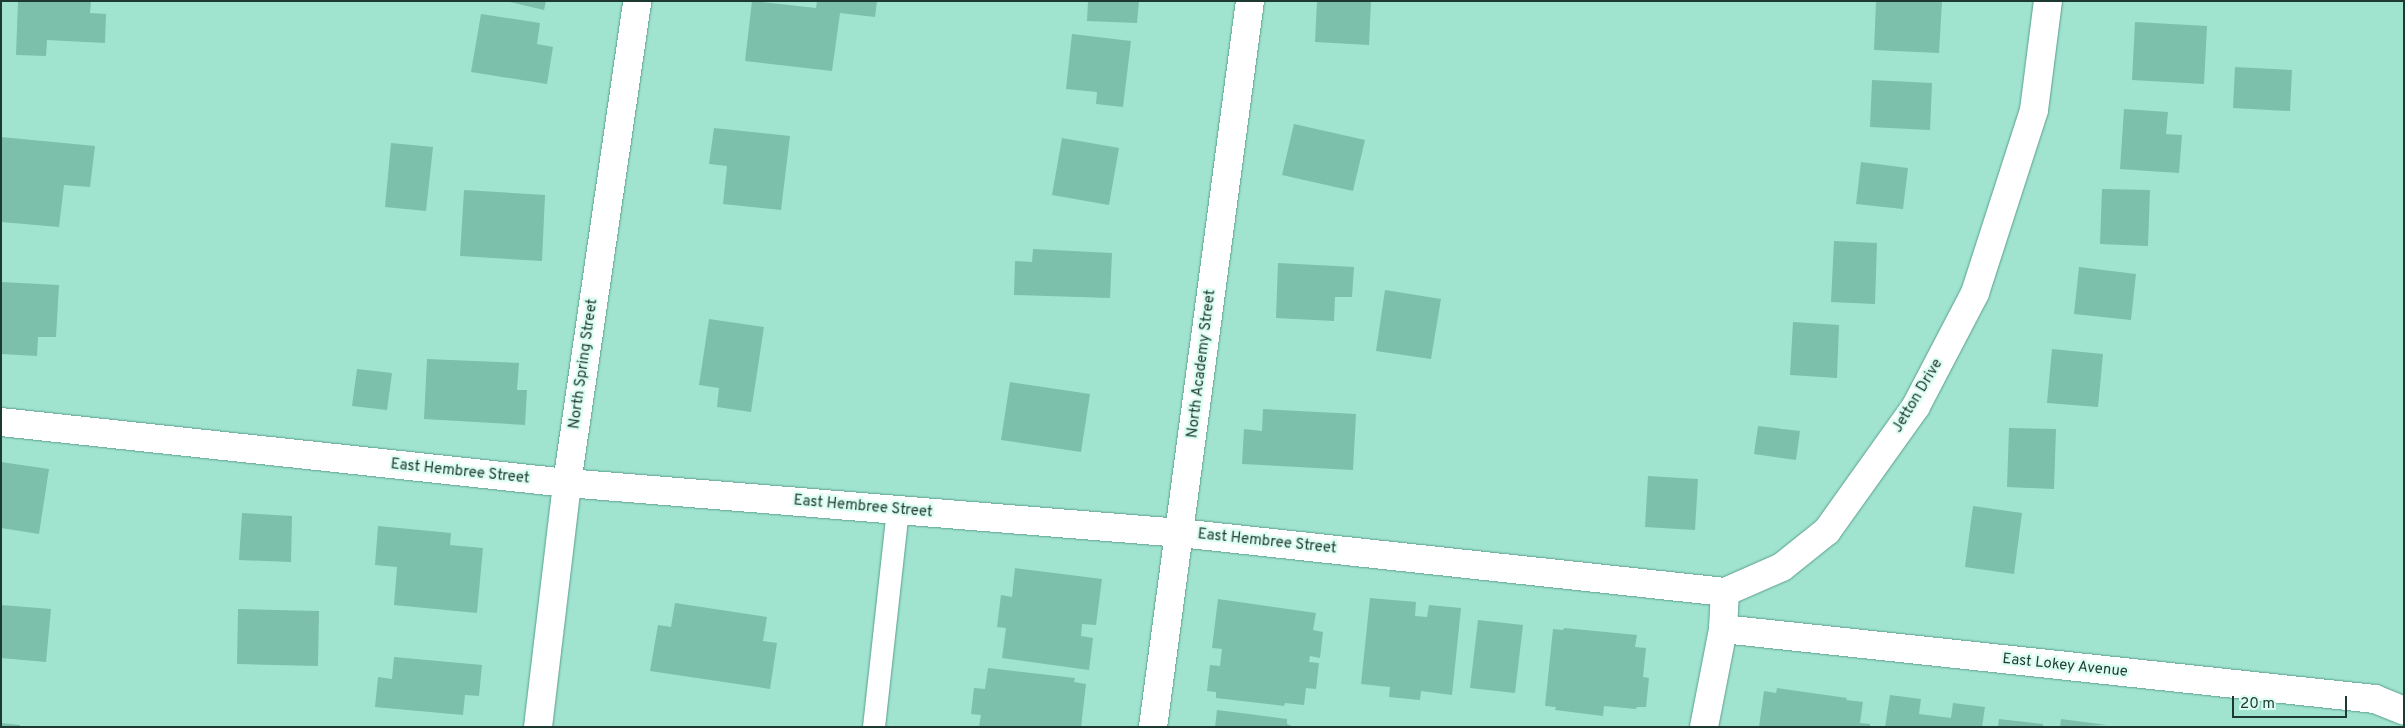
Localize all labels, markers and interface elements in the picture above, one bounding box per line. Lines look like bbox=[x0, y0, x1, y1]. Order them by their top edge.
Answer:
street label: North Academy Street bbox=[1184, 288, 1220, 440]
street label: North Spring Street bbox=[566, 298, 602, 430]
street label: Jetton Drive bbox=[1889, 356, 1947, 436]
street label: East Hembree Street bbox=[390, 456, 530, 488]
street label: East Hembree Street bbox=[793, 492, 933, 522]
street label: East Hembree Street bbox=[1197, 526, 1337, 558]
street label: East Lokey Avenue bbox=[2001, 650, 2129, 682]
scale bar bbox=[2235, 686, 2350, 718]
text: 20 m bbox=[2240, 695, 2275, 714]

